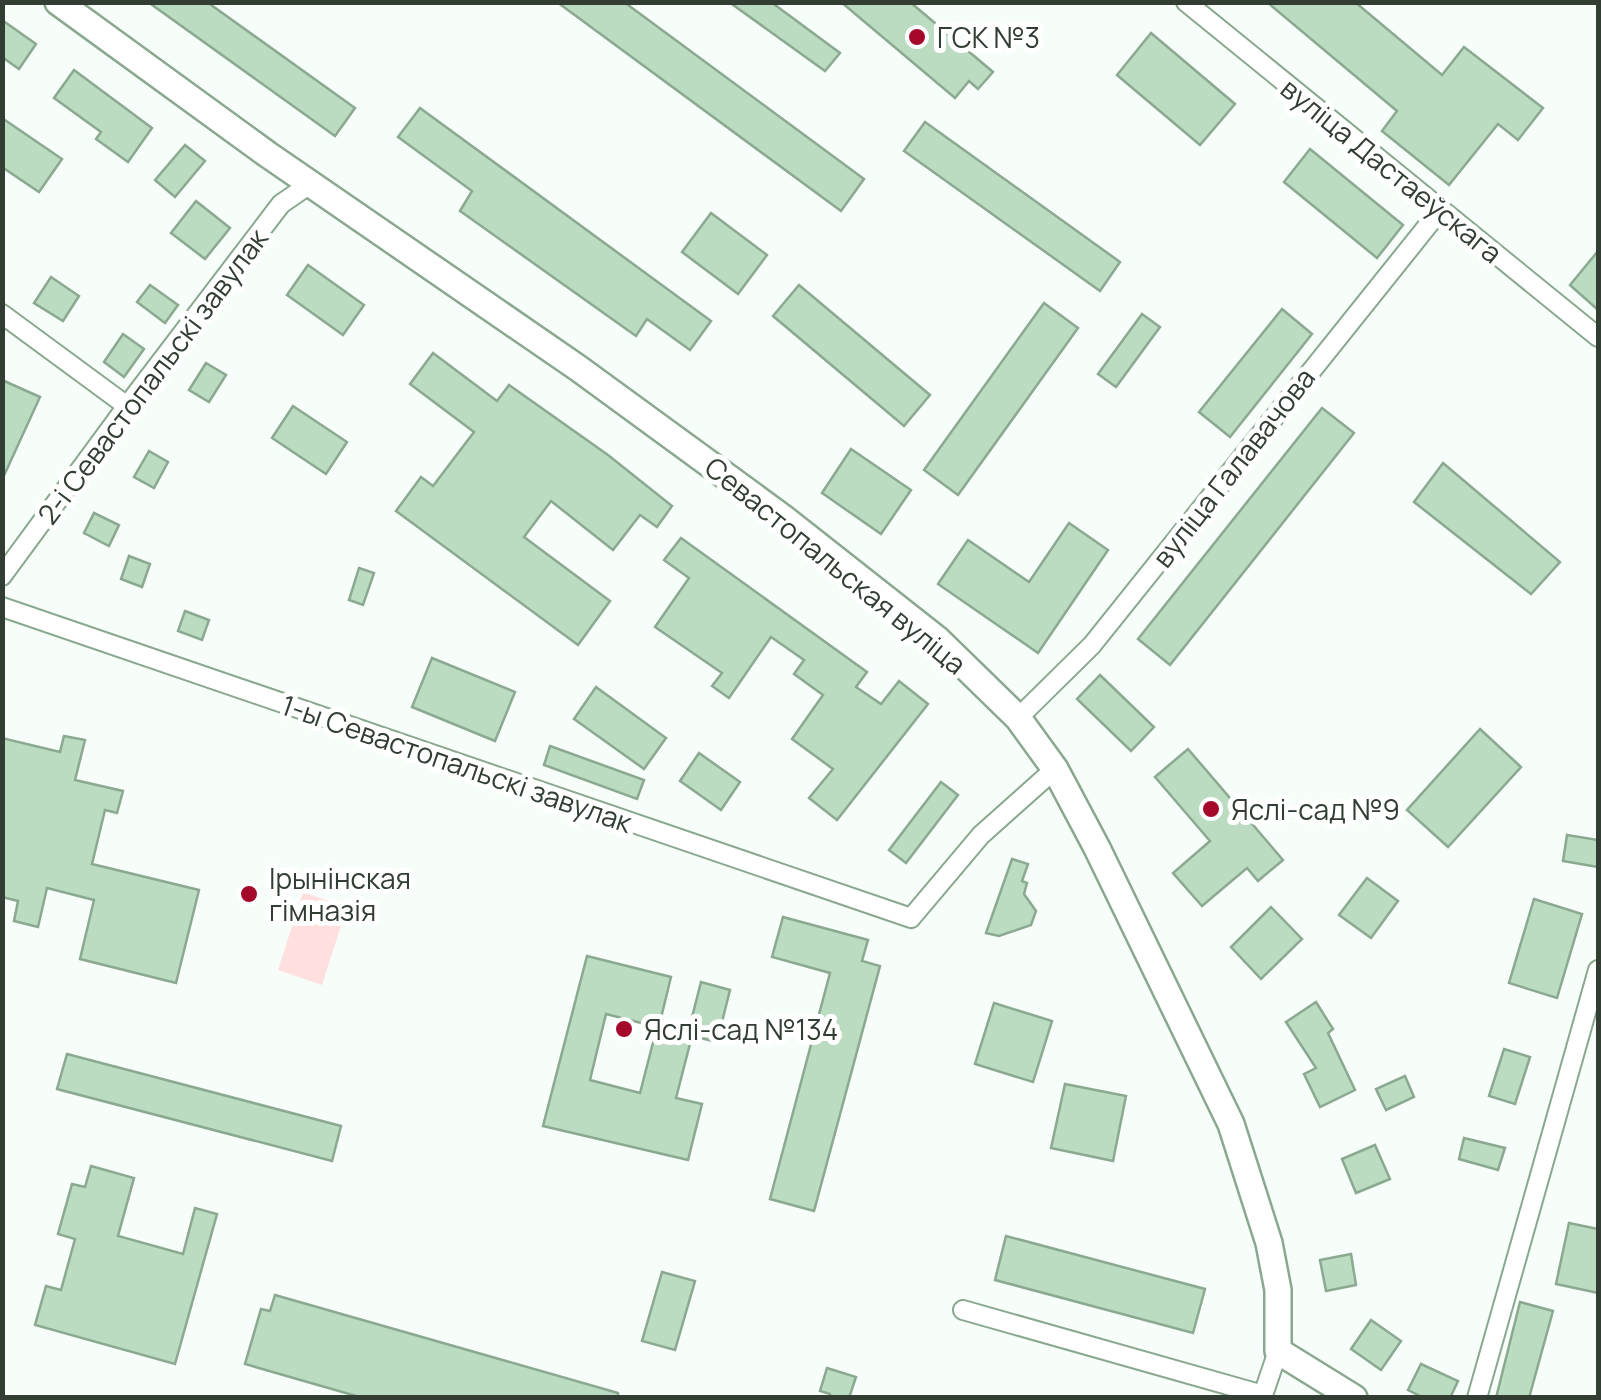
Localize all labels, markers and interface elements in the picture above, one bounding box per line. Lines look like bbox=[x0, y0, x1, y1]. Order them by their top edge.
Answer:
place label: ГСК №3 bbox=[937, 18, 1040, 56]
marker: ГСК №3 bbox=[906, 26, 928, 48]
street label: вуліца Дастаеўскага bbox=[1274, 69, 1510, 271]
street label: 2-і Севастопальскі завулак bbox=[28, 220, 276, 532]
street label: вуліца Галавачова bbox=[1143, 359, 1323, 575]
street label: Севастопальская вуліца bbox=[697, 448, 975, 682]
street label: 1-ы Севастопальскі завулак bbox=[277, 685, 638, 841]
place label: Яслі-сад №9 bbox=[1231, 790, 1400, 828]
marker: Яслі-сад №9 bbox=[1200, 798, 1222, 820]
place label: Ірынінская гімназія bbox=[269, 859, 411, 929]
marker: Ірынінская гімназія bbox=[238, 883, 260, 905]
place label: Яслі-сад №134 bbox=[644, 1010, 838, 1048]
marker: Яслі-сад №134 bbox=[613, 1018, 635, 1040]

